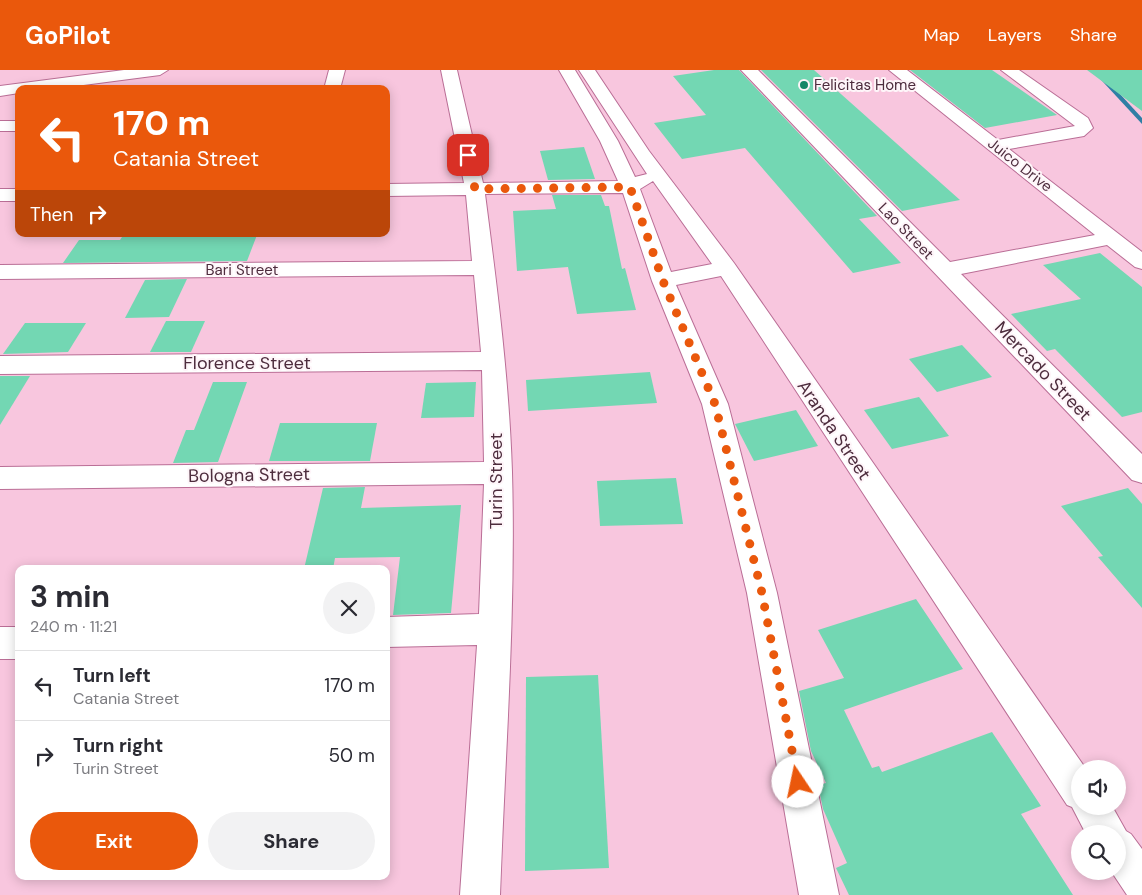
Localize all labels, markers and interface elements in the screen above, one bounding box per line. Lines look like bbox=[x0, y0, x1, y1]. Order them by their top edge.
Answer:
text: GoPilot bbox=[25, 20, 111, 51]
text: Map bbox=[924, 23, 960, 47]
text: Layers bbox=[988, 23, 1042, 47]
text: Share bbox=[1070, 23, 1117, 47]
place label: Felicitas Home bbox=[814, 75, 916, 95]
marker: Felicitas Home bbox=[798, 79, 810, 91]
text: 170 m bbox=[113, 100, 210, 146]
icon: left bbox=[30, 105, 95, 170]
pin bbox=[447, 134, 489, 176]
street label: Juico Drive bbox=[984, 134, 1056, 196]
icon: arrive bbox=[454, 141, 482, 169]
text: Catania Street bbox=[113, 144, 259, 173]
street label: Lao Street bbox=[874, 198, 938, 264]
icon: right bbox=[83, 200, 111, 228]
text: Then bbox=[30, 202, 73, 227]
street label: Bari Street bbox=[206, 260, 279, 280]
street label: Mercado Street bbox=[989, 316, 1097, 426]
street label: Florence Street bbox=[183, 351, 311, 375]
street label: Aranda Street bbox=[792, 375, 876, 485]
street label: Turin Street bbox=[484, 433, 508, 529]
street label: Bologna Street bbox=[188, 462, 310, 488]
text: 3 min bbox=[30, 577, 110, 616]
button: close bbox=[323, 582, 375, 634]
text: 240 m · 11:21 bbox=[30, 616, 117, 637]
text: Turn left bbox=[73, 663, 151, 688]
icon: left bbox=[30, 672, 58, 700]
text: 170 m bbox=[324, 673, 375, 698]
text: Catania Street bbox=[73, 688, 179, 709]
text: Turn right bbox=[73, 733, 163, 758]
icon: right bbox=[30, 742, 58, 770]
text: 50 m bbox=[328, 743, 375, 768]
position arrow bbox=[771, 755, 823, 807]
text: Turin Street bbox=[73, 758, 159, 779]
map controls bbox=[1071, 760, 1126, 880]
button: sound bbox=[1071, 760, 1126, 815]
button: Exit bbox=[30, 812, 198, 870]
button: Share bbox=[208, 812, 375, 870]
button: search bbox=[1071, 825, 1126, 880]

